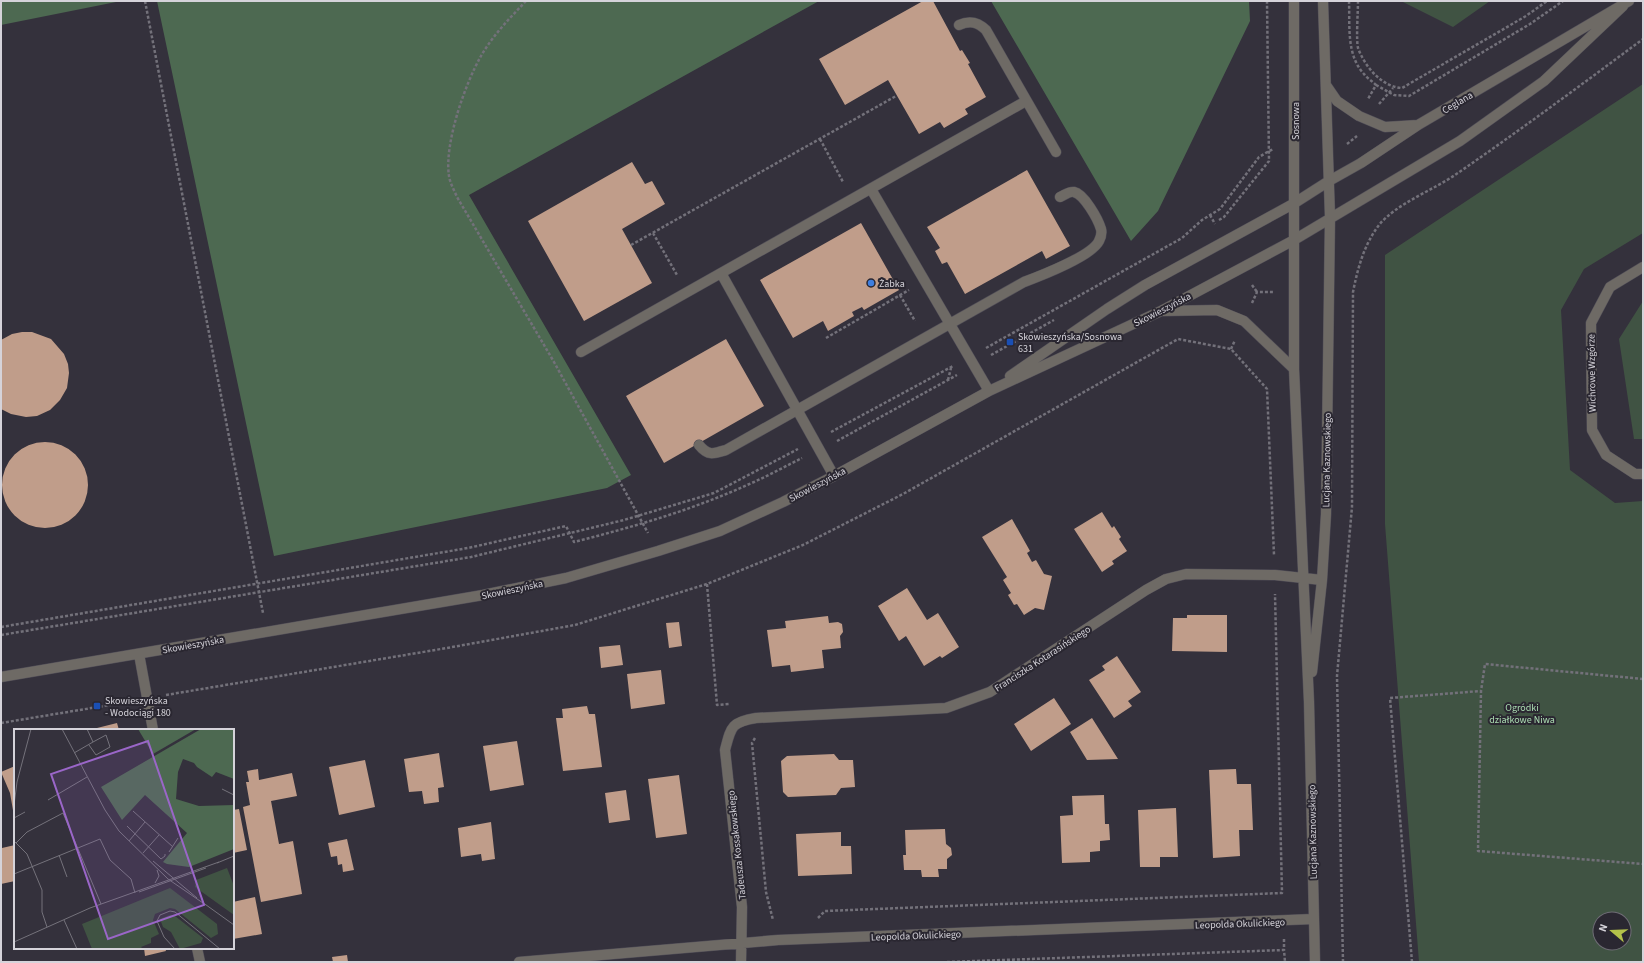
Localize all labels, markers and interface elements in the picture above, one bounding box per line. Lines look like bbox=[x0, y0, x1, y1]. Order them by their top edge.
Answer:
street label: Ceglana bbox=[1439, 88, 1476, 117]
street label: Sosnowa bbox=[1289, 102, 1303, 140]
place label: Żabka bbox=[879, 277, 905, 291]
marker: Żabka bbox=[866, 278, 876, 288]
street label: Skowieszyńska bbox=[1131, 289, 1194, 330]
place label: Skowieszyńska/Sosnowa 631 bbox=[1018, 330, 1122, 356]
street label: Wichrowe Wzgórze bbox=[1584, 334, 1600, 412]
marker: Skowieszyńska/Sosnowa 631 bbox=[1005, 337, 1015, 347]
street label: Lucjana Kaznowskiego bbox=[1319, 413, 1335, 507]
street label: Skowieszyńska bbox=[786, 464, 848, 506]
street label: Skowieszyńska bbox=[480, 577, 544, 603]
street label: Franciszka Kotarasińskiego bbox=[992, 622, 1093, 695]
street label: Skowieszyńska bbox=[161, 633, 225, 657]
place label: Skowieszyńska - Wodociągi 180 bbox=[105, 694, 171, 720]
marker: Skowieszyńska - Wodociągi 180 bbox=[92, 701, 102, 711]
park label: Ogródki działkowe Niwa bbox=[1489, 701, 1555, 727]
inset map bbox=[14, 729, 234, 949]
street label: Lucjana Kaznowskiego bbox=[1305, 785, 1321, 879]
street label: Tadeusza Kossakowskiego bbox=[724, 790, 750, 900]
north arrow bbox=[1592, 911, 1632, 951]
street label: Leopolda Okulickiego bbox=[1195, 915, 1285, 933]
text: N bbox=[1595, 922, 1611, 934]
street label: Leopolda Okulickiego bbox=[871, 927, 961, 945]

